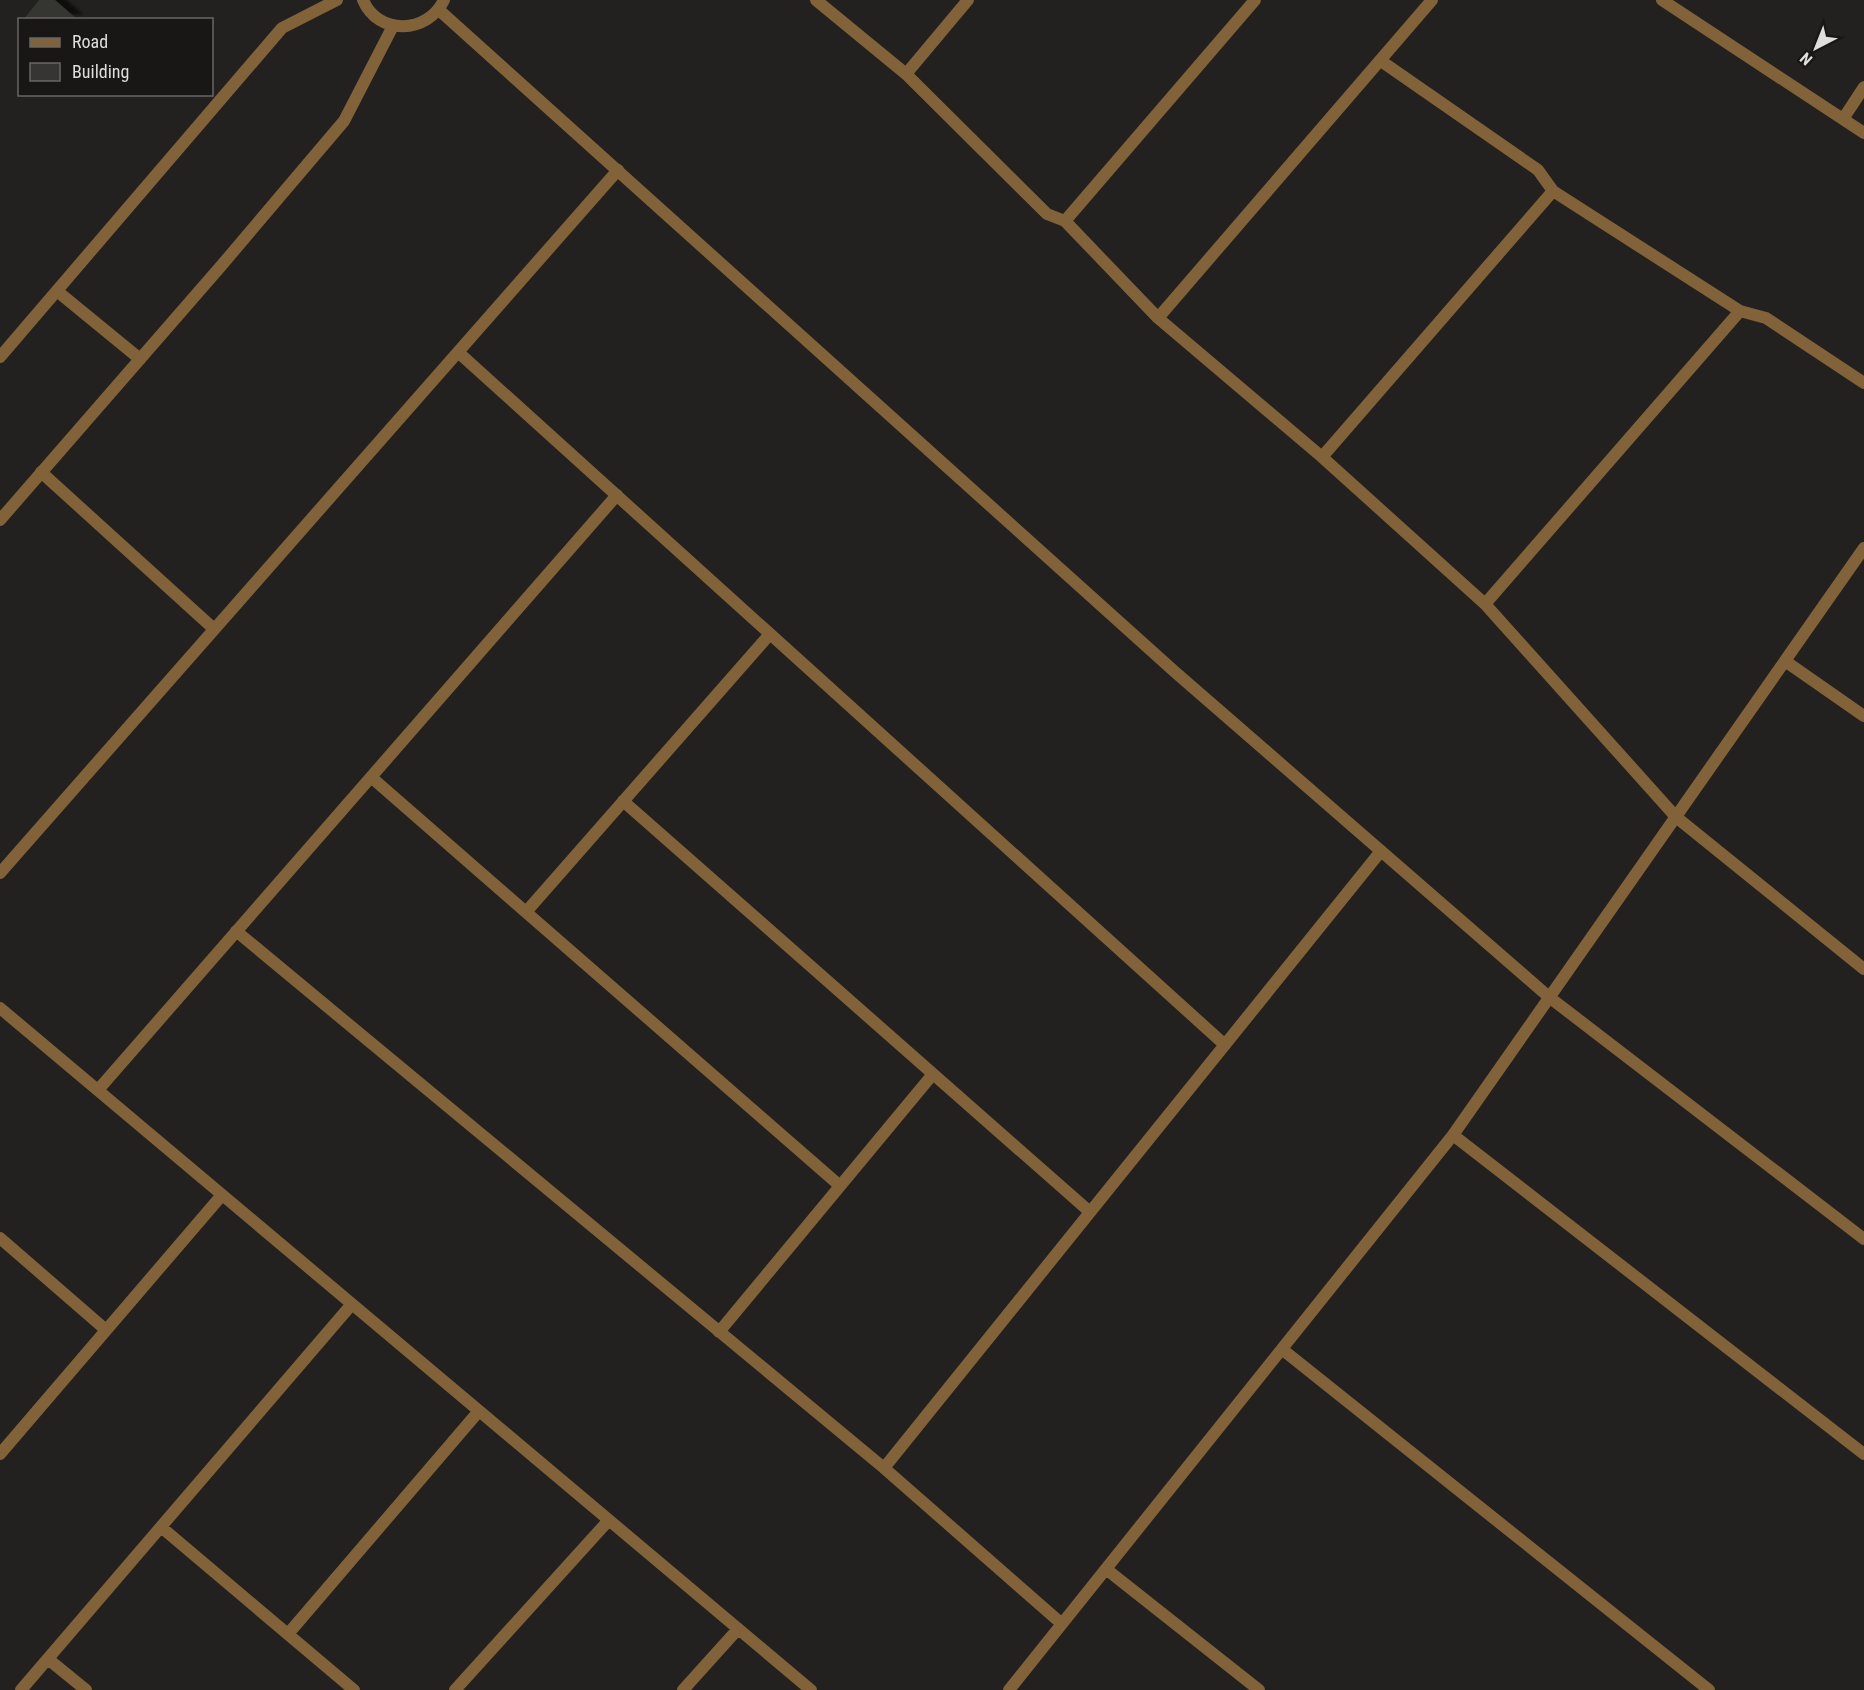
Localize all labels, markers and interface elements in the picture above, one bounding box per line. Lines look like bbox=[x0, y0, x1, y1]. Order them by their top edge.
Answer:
legend bbox=[18, 18, 213, 96]
north arrow bbox=[1786, 18, 1846, 78]
text: Road bbox=[72, 31, 108, 52]
text: N bbox=[1796, 48, 1816, 69]
text: Building bbox=[72, 61, 129, 82]

